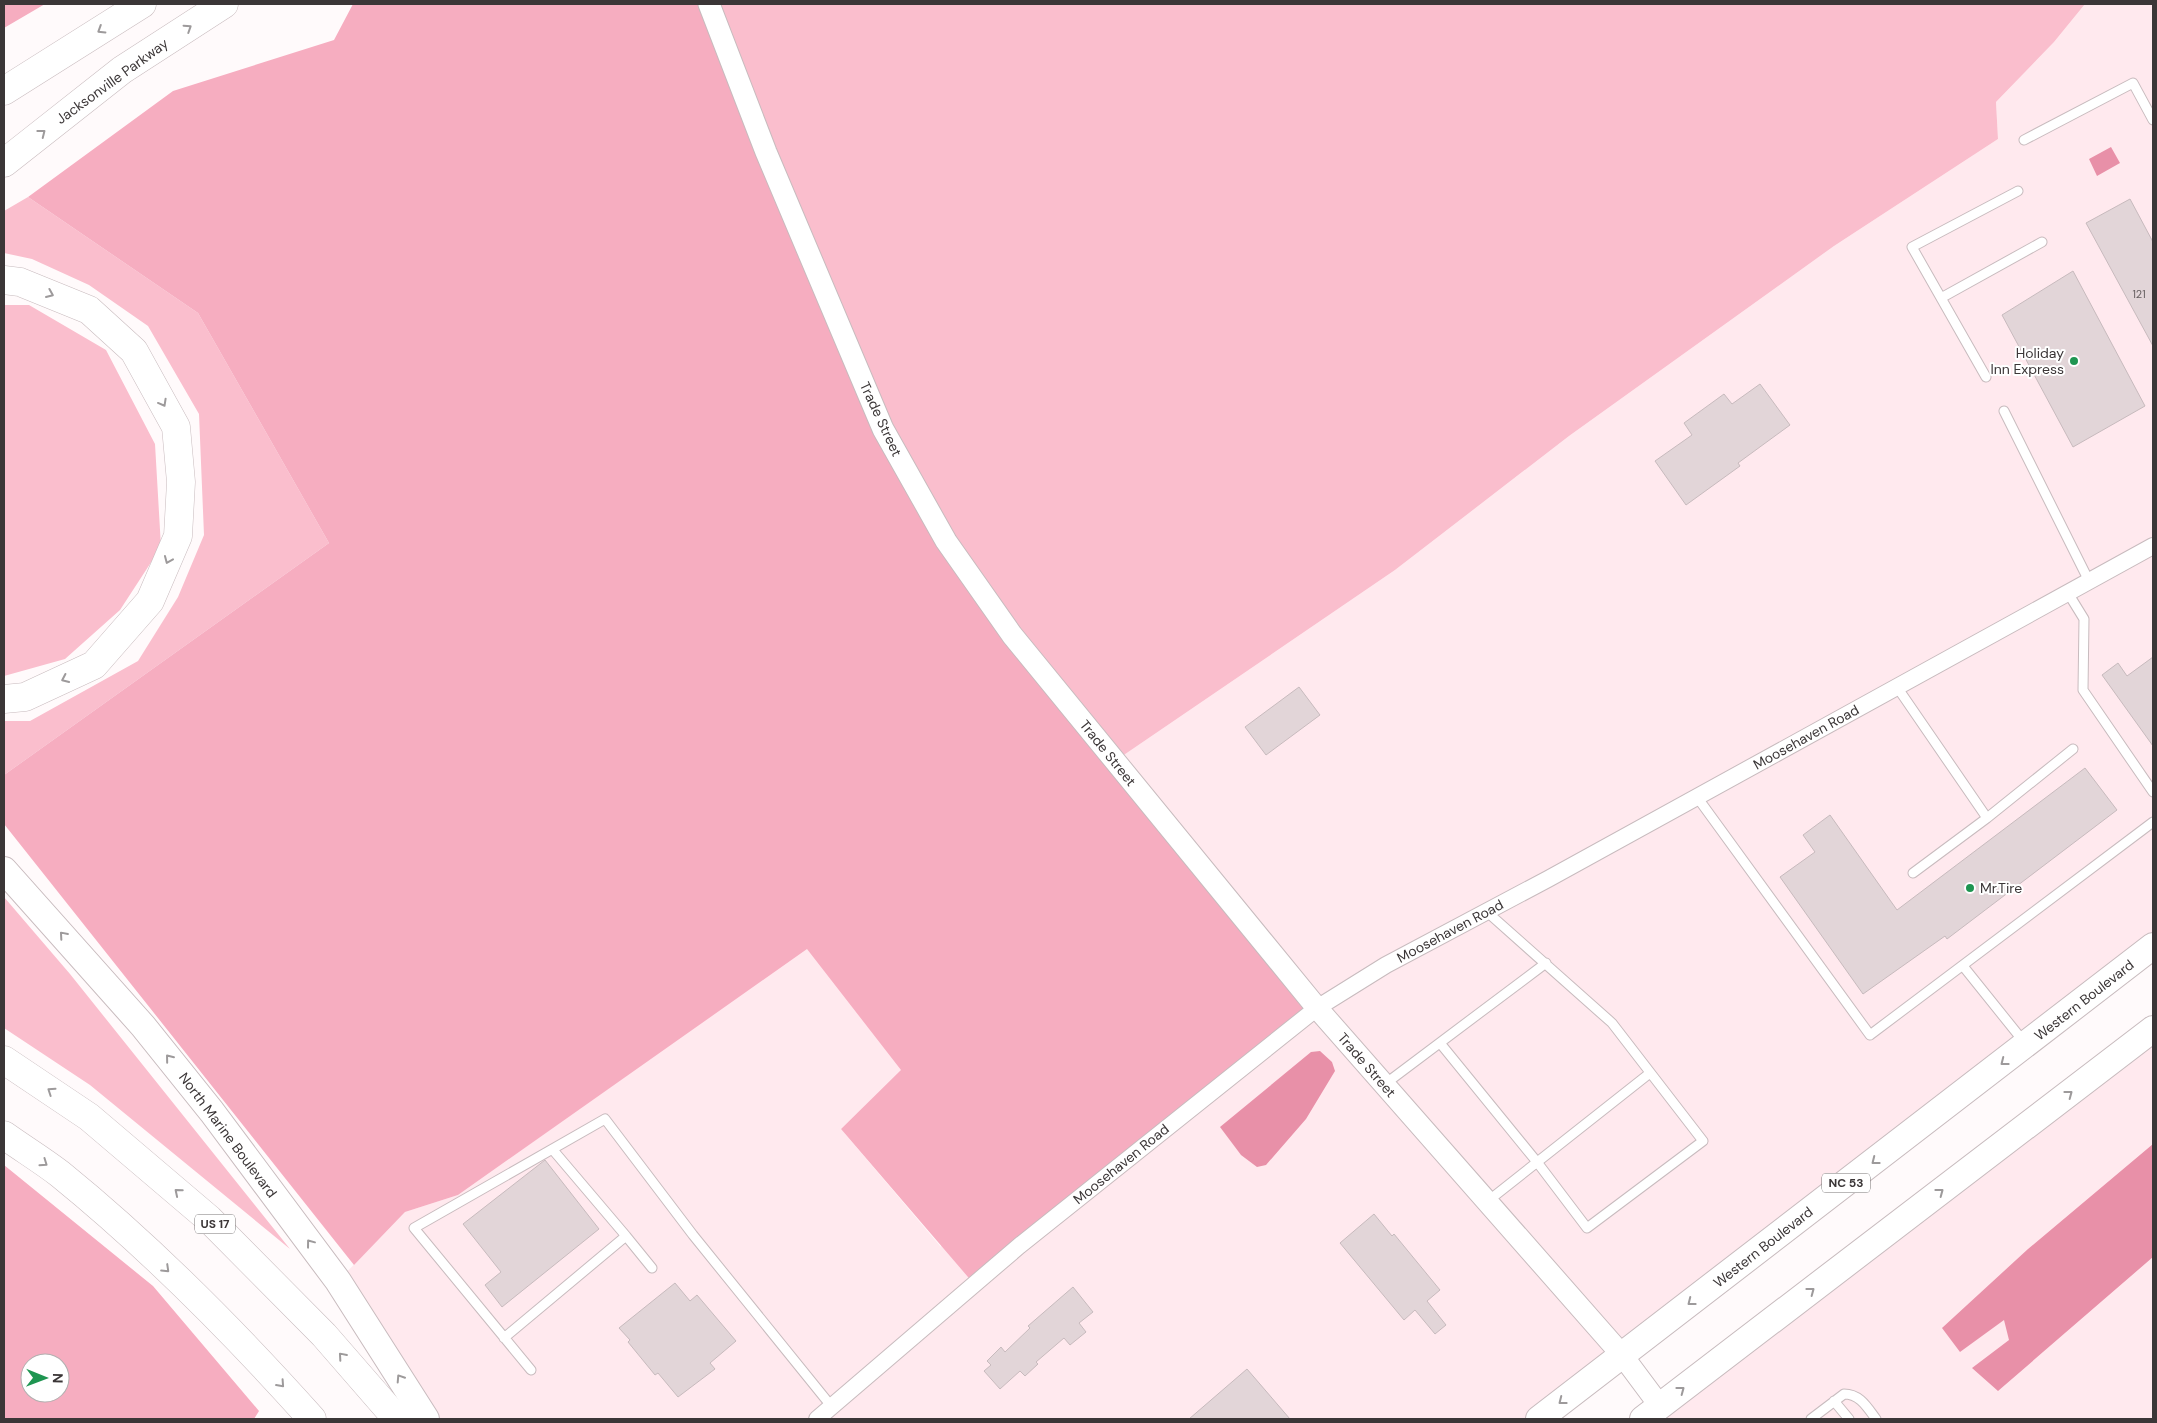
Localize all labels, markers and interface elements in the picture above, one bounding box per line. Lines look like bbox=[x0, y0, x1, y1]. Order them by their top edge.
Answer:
one-way arrow bbox=[97, 23, 106, 33]
one-way arrow bbox=[182, 24, 191, 34]
street label: Jacksonville Parkway bbox=[52, 34, 172, 128]
one-way arrow bbox=[36, 131, 45, 139]
house number: 121 bbox=[2132, 287, 2146, 301]
one-way arrow bbox=[45, 288, 54, 299]
place label: Holiday Inn Express bbox=[1990, 344, 2064, 378]
marker: Holiday Inn Express bbox=[2068, 355, 2080, 367]
street label: Trade Street bbox=[856, 379, 906, 459]
one-way arrow bbox=[157, 398, 167, 407]
one-way arrow bbox=[163, 555, 174, 564]
one-way arrow bbox=[61, 672, 70, 682]
street label: Moosehaven Road bbox=[1750, 701, 1862, 773]
street label: Trade Street bbox=[1076, 716, 1140, 790]
place label: Mr.Tire bbox=[1980, 879, 2022, 897]
marker: Mr.Tire bbox=[1964, 882, 1976, 894]
street label: Moosehaven Road bbox=[1394, 895, 1506, 967]
one-way arrow bbox=[60, 932, 69, 941]
street label: Western Boulevard bbox=[2031, 955, 2137, 1045]
street label: Trade Street bbox=[1334, 1029, 1400, 1101]
one-way arrow bbox=[165, 1055, 174, 1064]
one-way arrow bbox=[2001, 1056, 2010, 1064]
street label: North Marine Boulevard bbox=[175, 1069, 281, 1201]
one-way arrow bbox=[47, 1088, 56, 1097]
one-way arrow bbox=[2063, 1091, 2072, 1099]
street label: Moosehaven Road bbox=[1069, 1120, 1173, 1208]
one-way arrow bbox=[1872, 1155, 1881, 1163]
one-way arrow bbox=[38, 1157, 48, 1166]
road number: NC 53 bbox=[1822, 1174, 1870, 1192]
one-way arrow bbox=[175, 1189, 184, 1198]
one-way arrow bbox=[1934, 1190, 1943, 1198]
street label: Western Boulevard bbox=[1710, 1202, 1816, 1292]
road number: US 17 bbox=[195, 1214, 235, 1234]
one-way arrow bbox=[307, 1239, 316, 1249]
one-way arrow bbox=[161, 1264, 170, 1273]
one-way arrow bbox=[1805, 1288, 1814, 1297]
one-way arrow bbox=[1688, 1297, 1697, 1305]
north arrow bbox=[20, 1353, 70, 1403]
one-way arrow bbox=[340, 1353, 348, 1362]
text: N bbox=[49, 1373, 67, 1383]
one-way arrow bbox=[397, 1375, 406, 1384]
one-way arrow bbox=[275, 1379, 284, 1388]
one-way arrow bbox=[1675, 1387, 1684, 1395]
one-way arrow bbox=[1559, 1396, 1568, 1404]

